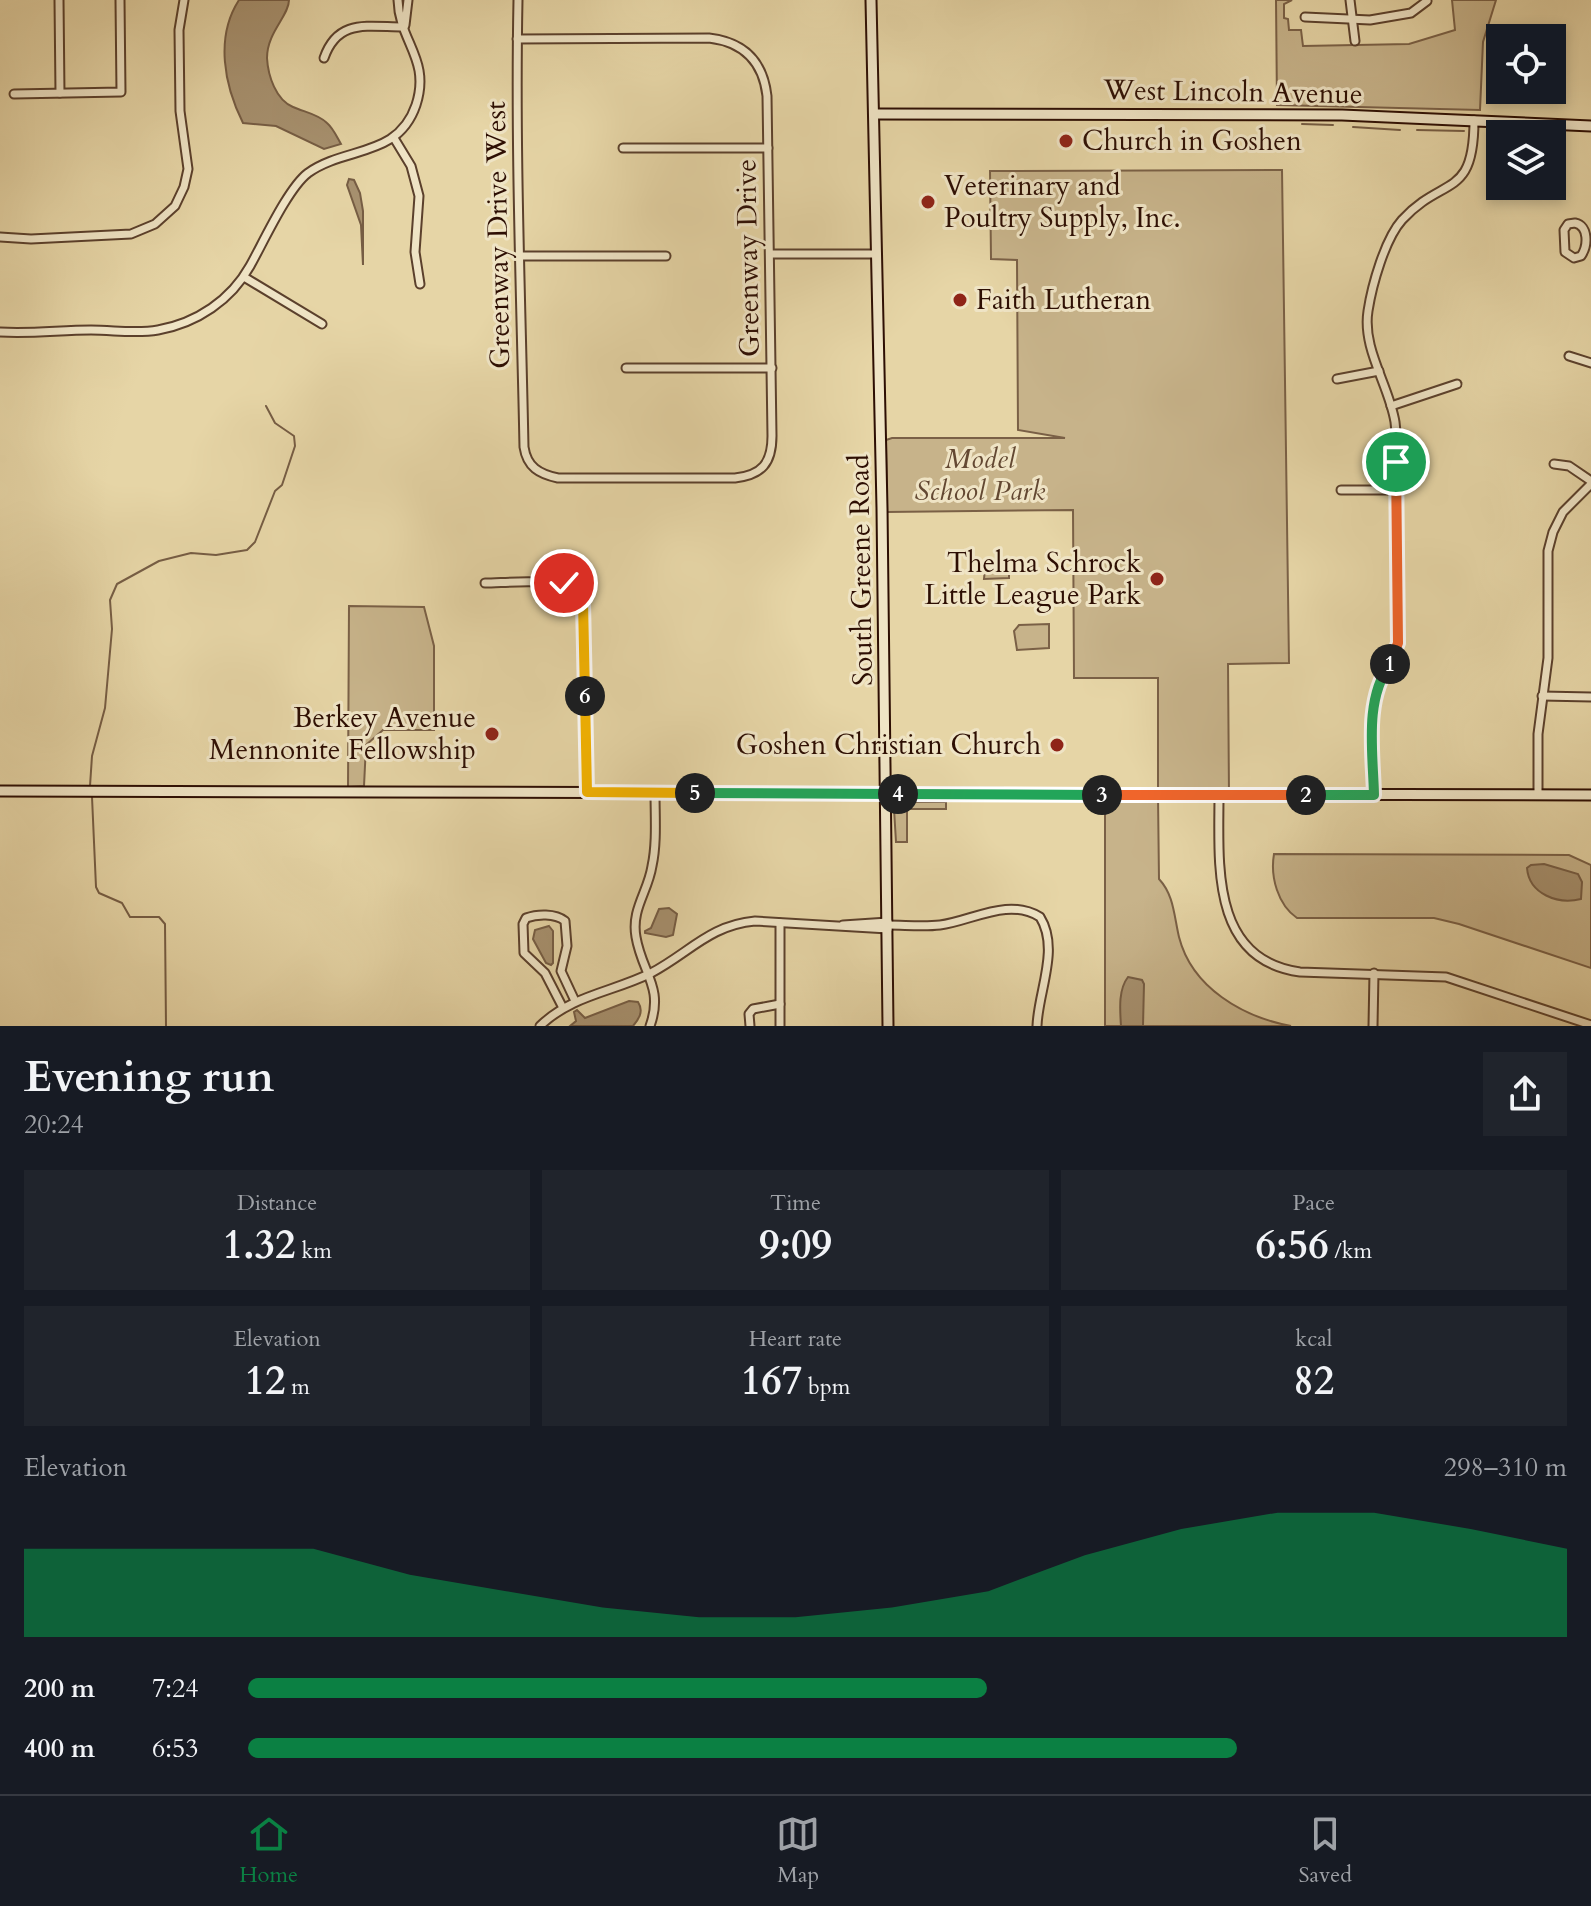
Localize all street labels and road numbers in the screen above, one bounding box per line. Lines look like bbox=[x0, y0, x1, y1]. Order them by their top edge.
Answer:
street label: West Lincoln Avenue bbox=[1102, 71, 1363, 113]
street label: Greenway Drive West bbox=[477, 101, 519, 369]
street label: Greenway Drive bbox=[727, 159, 769, 357]
street label: South Greene Road bbox=[840, 454, 882, 686]

